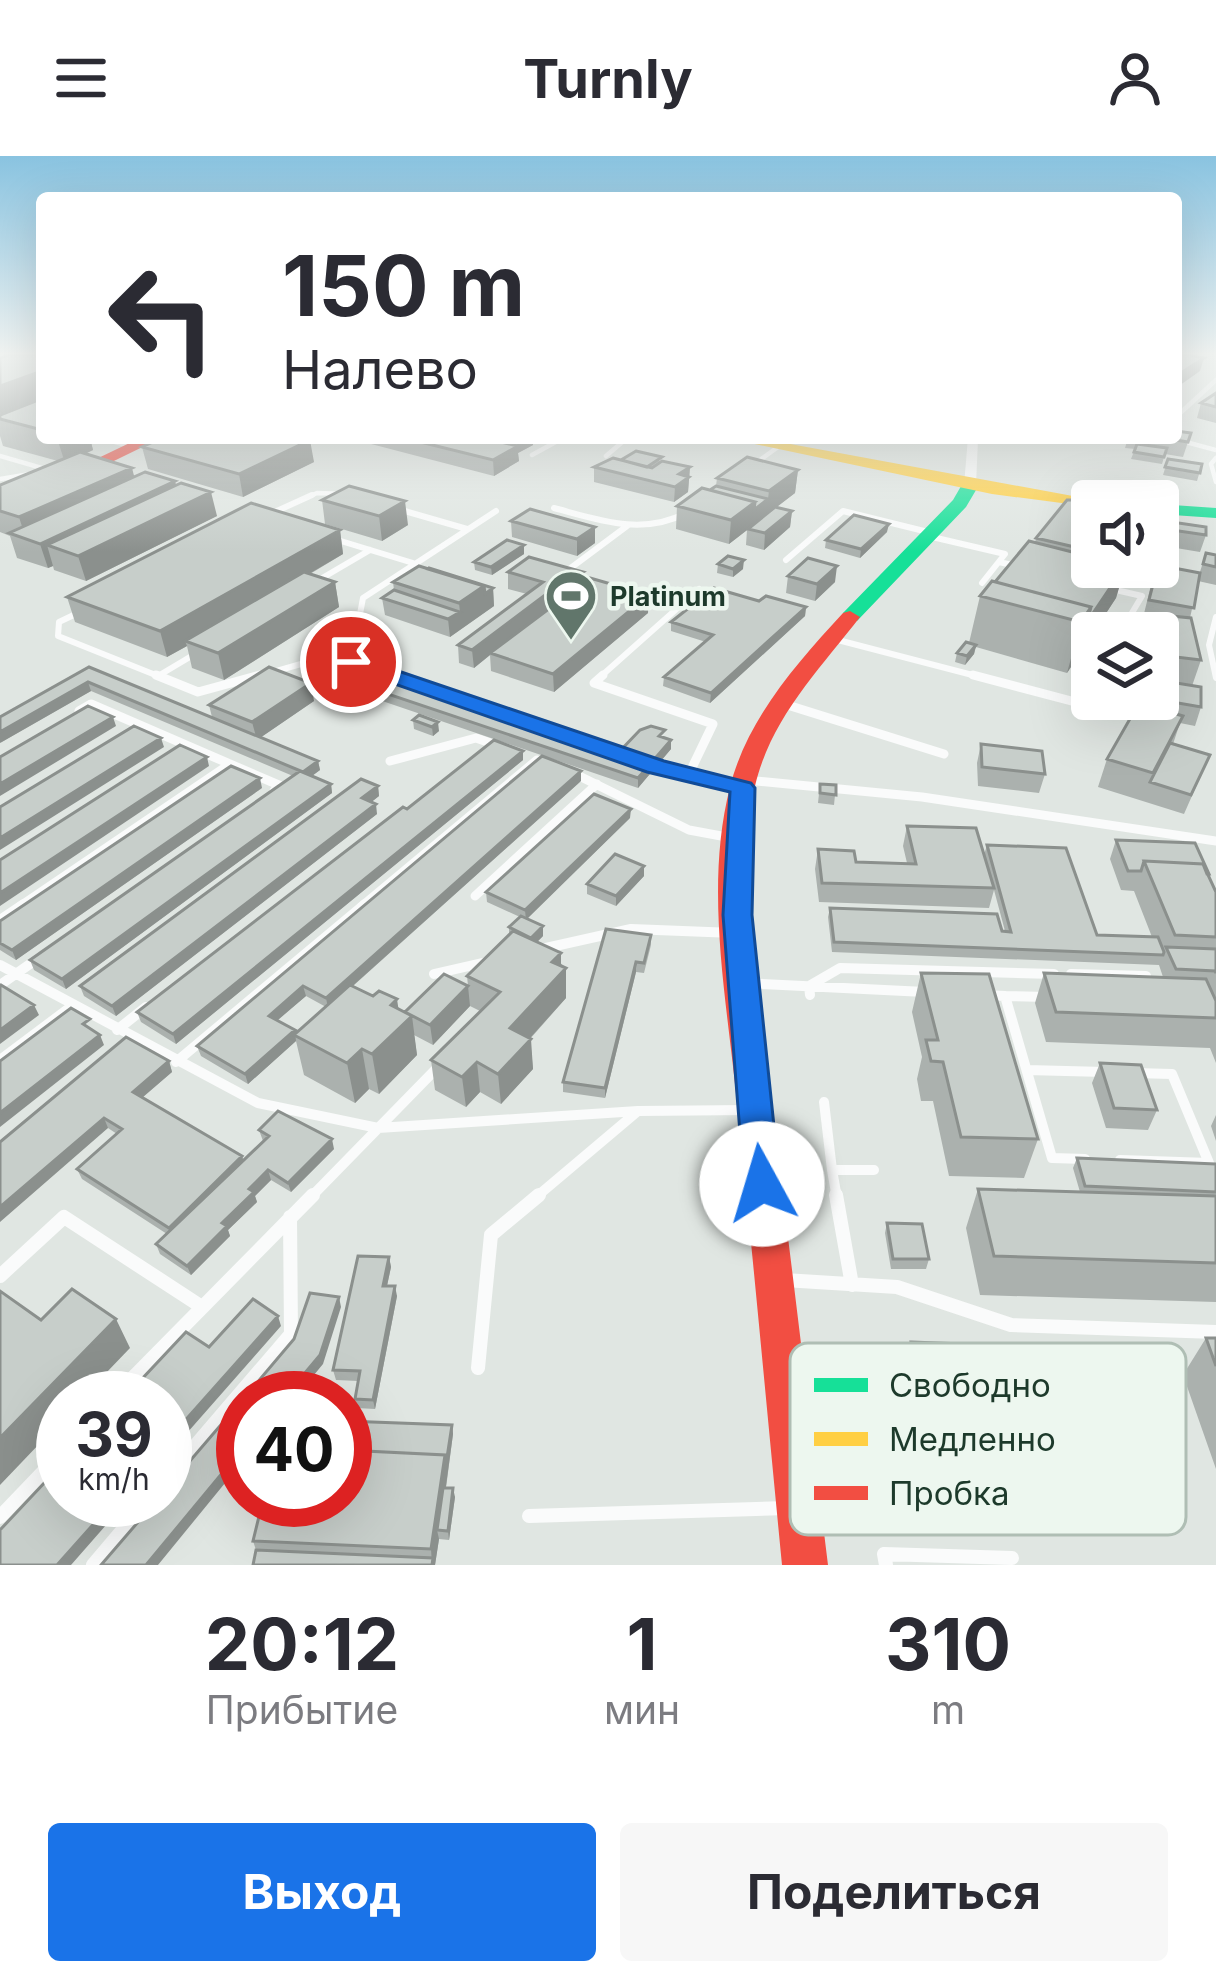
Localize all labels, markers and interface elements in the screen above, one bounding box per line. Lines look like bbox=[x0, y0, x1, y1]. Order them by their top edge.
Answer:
icon: menu bbox=[48, 45, 114, 111]
icon: person bbox=[1102, 45, 1168, 111]
text: Turnly bbox=[523, 46, 693, 111]
text: 150 m bbox=[282, 235, 525, 336]
icon: left bbox=[84, 240, 240, 396]
text: Налево bbox=[282, 337, 478, 402]
map controls bbox=[1071, 480, 1179, 720]
button: sound bbox=[1071, 480, 1179, 588]
sports icon: Platinum bbox=[543, 568, 599, 642]
place label: Platinum bbox=[610, 580, 726, 613]
pin bbox=[300, 611, 402, 713]
button: layers bbox=[1071, 612, 1179, 720]
icon: arrive bbox=[318, 629, 384, 695]
position arrow bbox=[699, 1121, 825, 1247]
legend bbox=[790, 1343, 1186, 1535]
text: Свободно bbox=[889, 1365, 1051, 1405]
speed limit sign: 40 bbox=[216, 1371, 372, 1527]
text: 39 bbox=[75, 1398, 153, 1470]
text: Медленно bbox=[889, 1419, 1056, 1459]
text: km/h bbox=[78, 1461, 150, 1497]
text: Пробка bbox=[889, 1473, 1009, 1513]
text: 20:12 bbox=[205, 1600, 399, 1687]
text: 1 bbox=[627, 1600, 658, 1687]
text: 310 bbox=[885, 1600, 1011, 1687]
text: Прибытие bbox=[206, 1686, 398, 1733]
text: мин bbox=[604, 1686, 680, 1733]
text: m bbox=[931, 1686, 965, 1733]
button: Выход bbox=[48, 1823, 596, 1961]
button: Поделиться bbox=[620, 1823, 1168, 1961]

